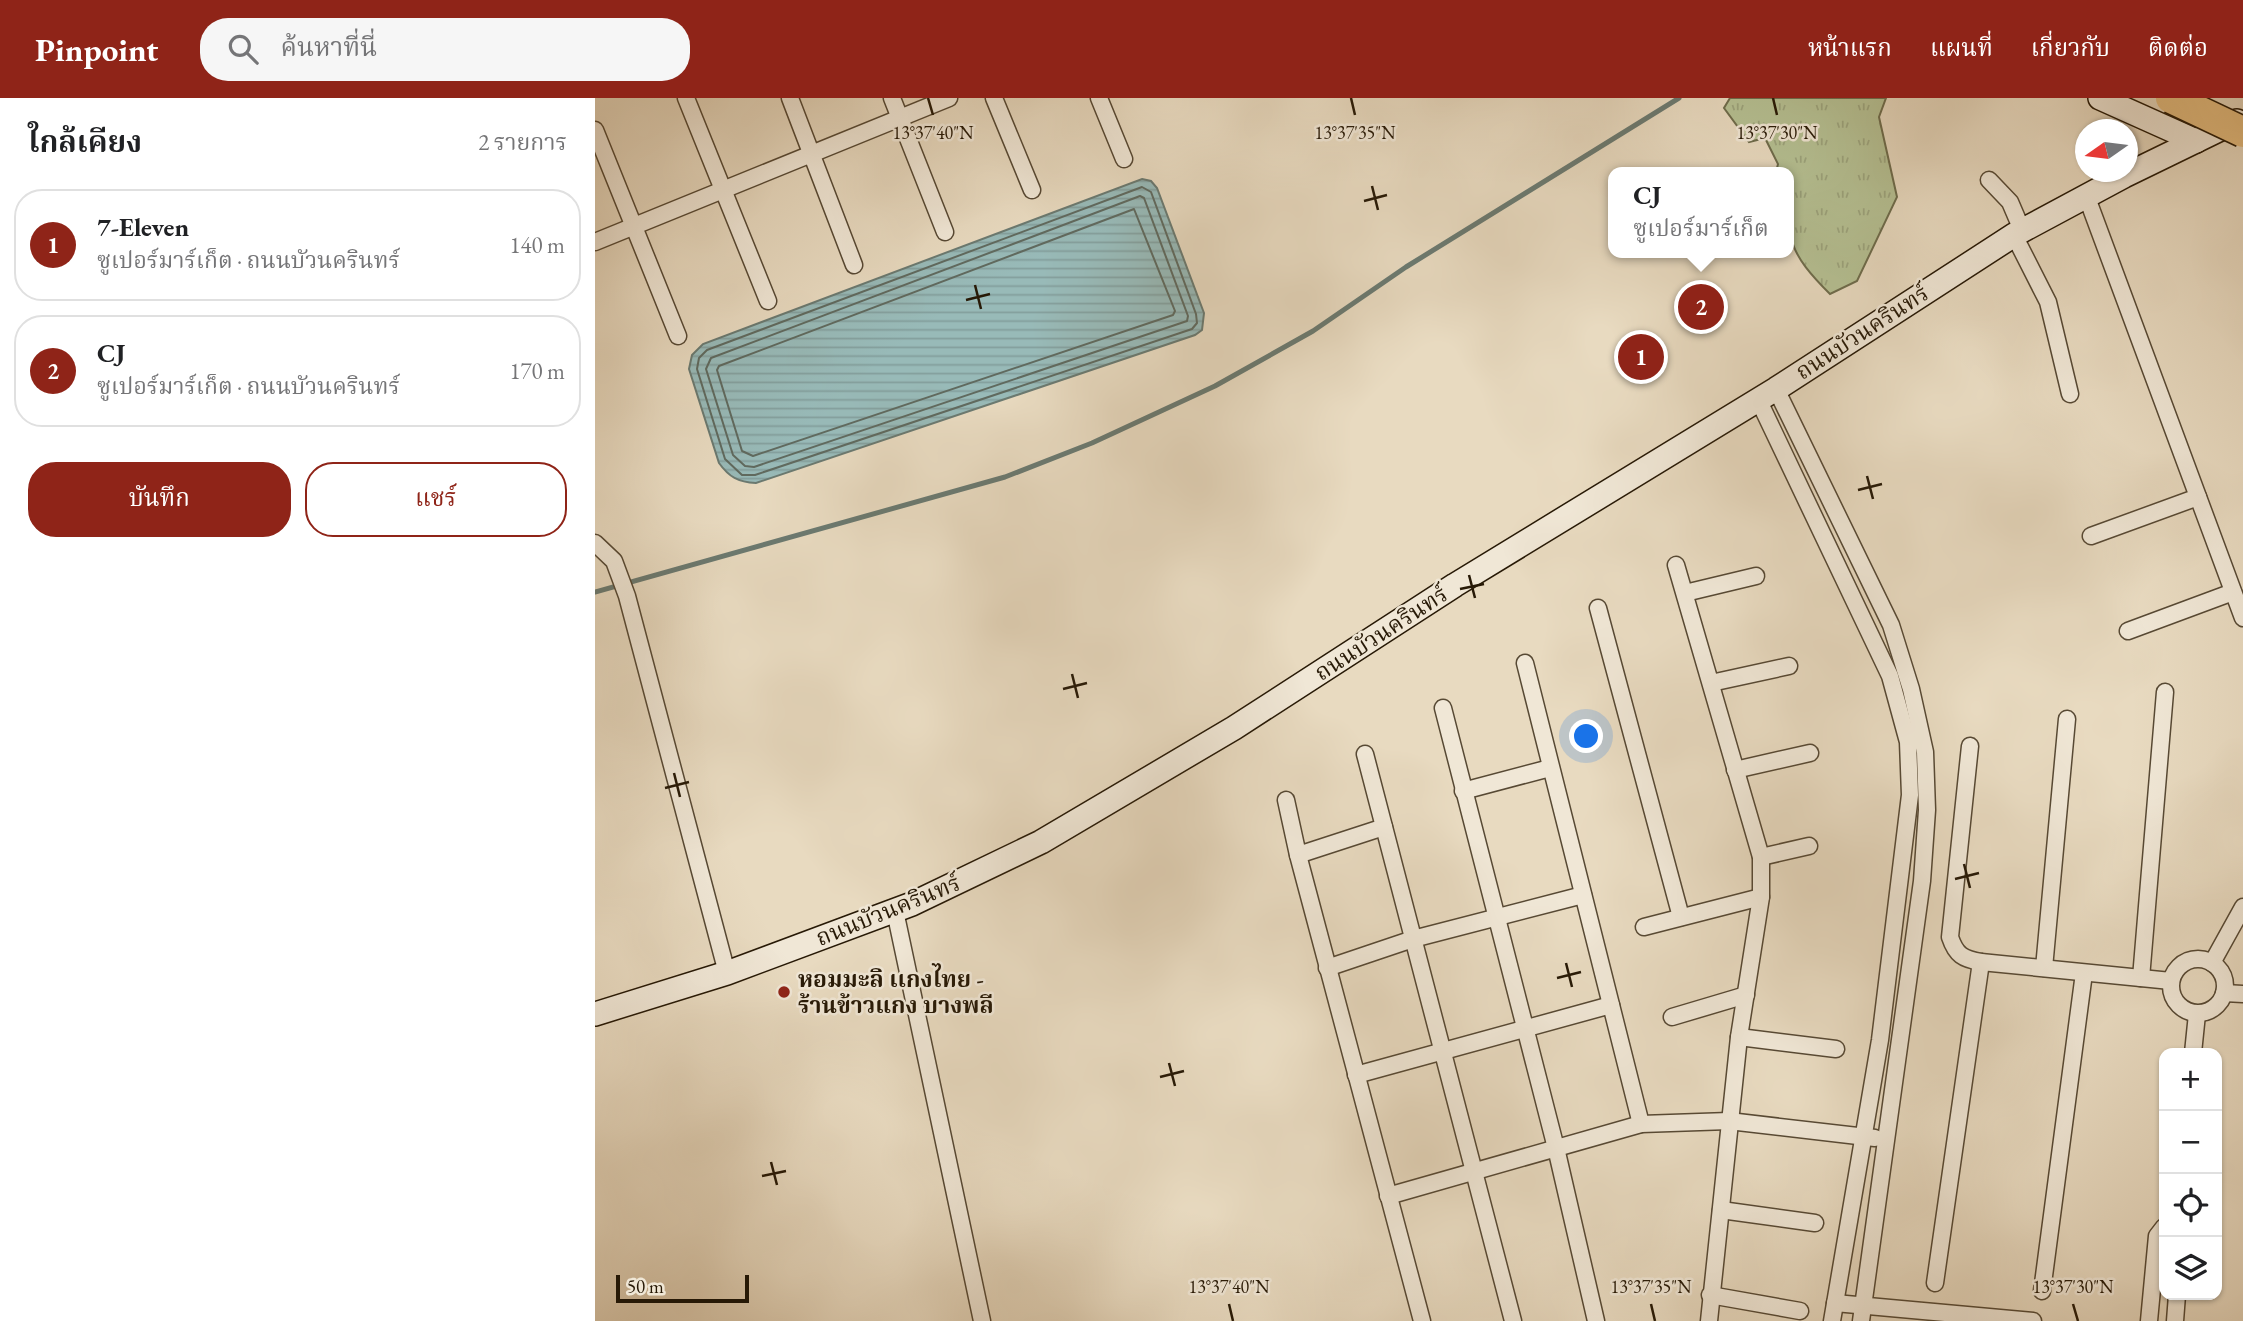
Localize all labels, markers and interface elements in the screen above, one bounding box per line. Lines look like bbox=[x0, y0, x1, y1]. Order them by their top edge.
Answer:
search box bbox=[200, 18, 690, 81]
text: Pinpoint bbox=[35, 28, 158, 71]
icon: search bbox=[224, 30, 262, 68]
text: ค้นหาที่นี่ bbox=[280, 30, 377, 64]
text: หน้าแรก bbox=[1808, 32, 1892, 63]
text: แผนที่ bbox=[1930, 32, 1993, 63]
text: เกี่ยวกับ bbox=[2031, 32, 2110, 63]
text: ติดต่อ bbox=[2148, 32, 2208, 63]
north arrow bbox=[2075, 119, 2138, 182]
text: 13°37'40"N bbox=[893, 121, 974, 144]
text: 13°37'35"N bbox=[1315, 121, 1396, 144]
text: 13°37'30"N bbox=[1737, 121, 1818, 144]
text: ใกล้เคียง bbox=[28, 122, 142, 161]
text: 2 รายการ bbox=[478, 127, 567, 157]
popup bbox=[1608, 167, 1794, 258]
text: CJ bbox=[1633, 178, 1661, 212]
text: 7-Eleven bbox=[97, 210, 189, 244]
text: ซูเปอร์มาร์เก็ต bbox=[1633, 213, 1769, 243]
text: 1 bbox=[47, 230, 59, 260]
text: 140 m bbox=[509, 230, 565, 260]
text: ซูเปอร์มาร์เก็ต · ถนนบัวนครินทร์ bbox=[97, 245, 400, 275]
street label: ถนนบัวนครินทร์ bbox=[1789, 278, 1935, 386]
pin: 2 bbox=[1678, 281, 1724, 333]
pin: 1 bbox=[1618, 331, 1664, 383]
text: CJ bbox=[97, 336, 125, 370]
text: 2 bbox=[47, 356, 59, 386]
text: 170 m bbox=[509, 356, 565, 386]
text: ซูเปอร์มาร์เก็ต · ถนนบัวนครินทร์ bbox=[97, 371, 400, 401]
button: บันทึก bbox=[28, 462, 291, 537]
button: แชร์ bbox=[305, 462, 567, 537]
street label: ถนนบัวนครินทร์ bbox=[1308, 579, 1454, 687]
your location bbox=[1569, 719, 1603, 753]
street label: ถนนบัวนครินทร์ bbox=[811, 867, 965, 953]
place label: หอมมะลิ เเกงไทย - ร้านข้าวแกง บางพลี bbox=[798, 963, 994, 1020]
marker: หอมมะลิ เเกงไทย - ร้านข้าวแกง บางพลี bbox=[776, 984, 792, 1000]
map controls bbox=[2159, 1048, 2222, 1300]
button: + bbox=[2159, 1048, 2222, 1111]
button: − bbox=[2159, 1111, 2222, 1174]
button: locate bbox=[2159, 1174, 2222, 1237]
button: layers bbox=[2159, 1237, 2222, 1300]
scale bar bbox=[616, 1272, 749, 1304]
text: 50 m bbox=[627, 1274, 664, 1299]
text: 13°37'40"N bbox=[1189, 1275, 1270, 1298]
text: 13°37'35"N bbox=[1611, 1275, 1692, 1298]
text: 13°37'30"N bbox=[2033, 1275, 2114, 1298]

